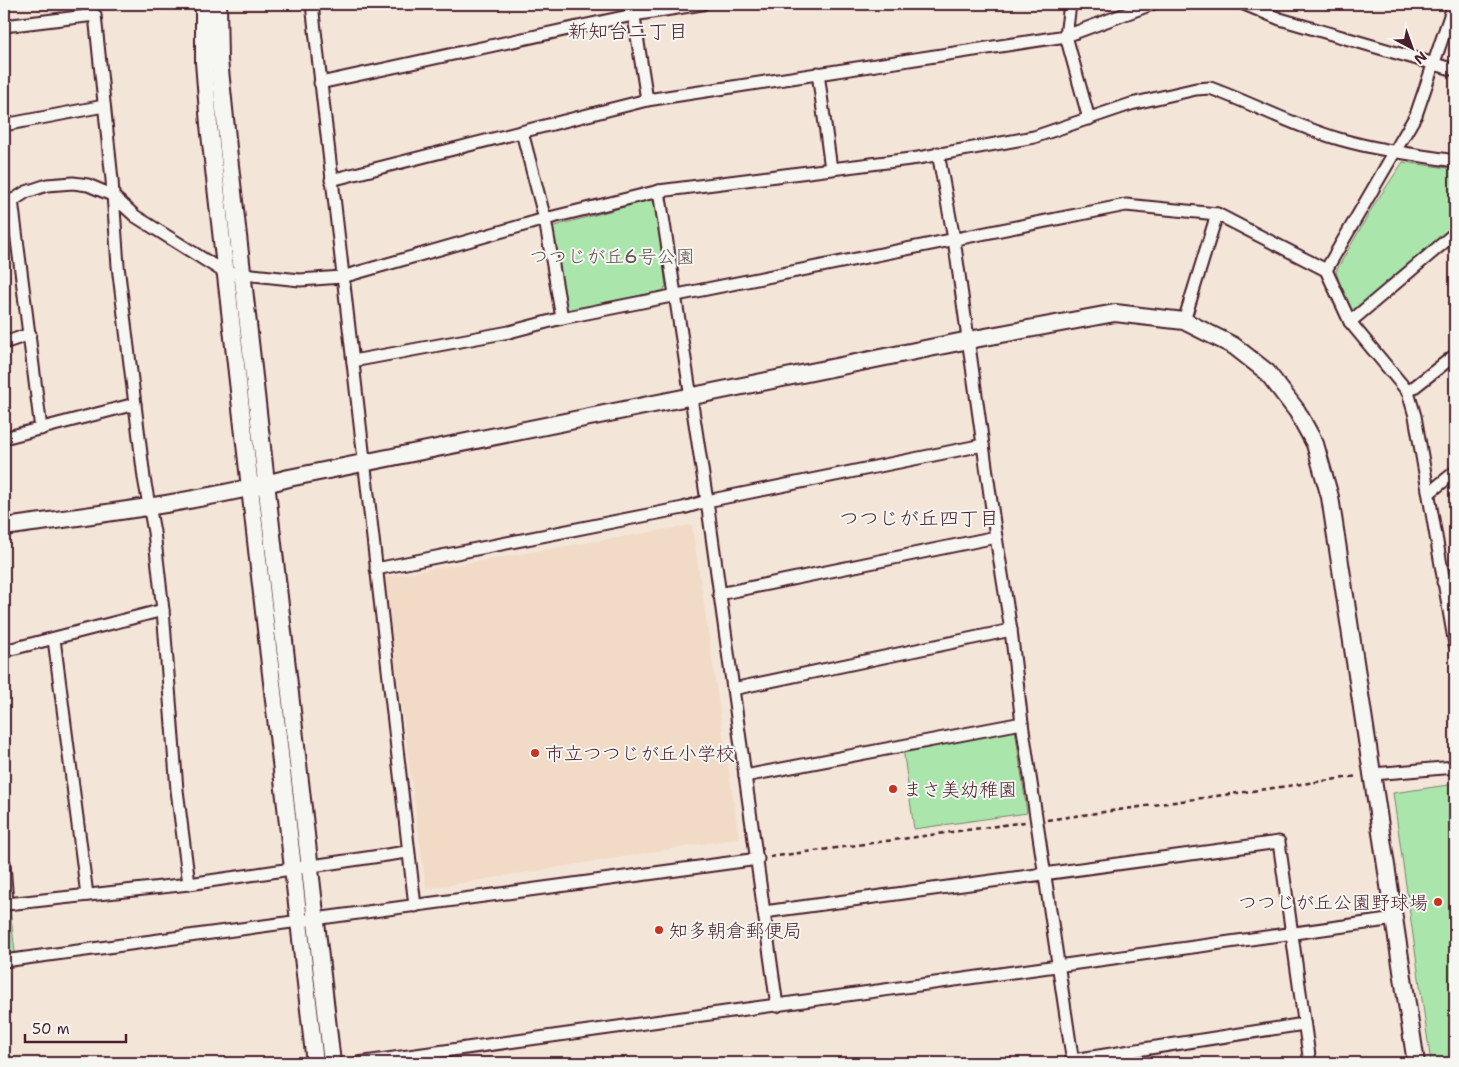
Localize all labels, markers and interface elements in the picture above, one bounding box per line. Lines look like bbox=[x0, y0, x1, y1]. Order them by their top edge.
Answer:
district label: 新知台二丁目 bbox=[568, 18, 688, 44]
north arrow bbox=[1386, 22, 1436, 72]
text: N bbox=[1410, 47, 1431, 68]
park label: つつじが丘6号公園 bbox=[529, 244, 695, 269]
district label: つつじが丘四丁目 bbox=[839, 505, 999, 531]
place label: 市立つつじが丘小学校 bbox=[545, 741, 735, 766]
marker: 市立つつじが丘小学校 bbox=[529, 747, 541, 759]
place label: まさ美幼稚園 bbox=[903, 777, 1017, 802]
marker: まさ美幼稚園 bbox=[887, 783, 899, 795]
place label: つつじが丘公園野球場 bbox=[1238, 890, 1428, 915]
marker: つつじが丘公園野球場 bbox=[1432, 896, 1444, 908]
place label: 知多朝倉郵便局 bbox=[669, 918, 802, 943]
marker: 知多朝倉郵便局 bbox=[653, 924, 665, 936]
scale bar bbox=[25, 1012, 126, 1044]
text: 50 m bbox=[32, 1019, 70, 1039]

